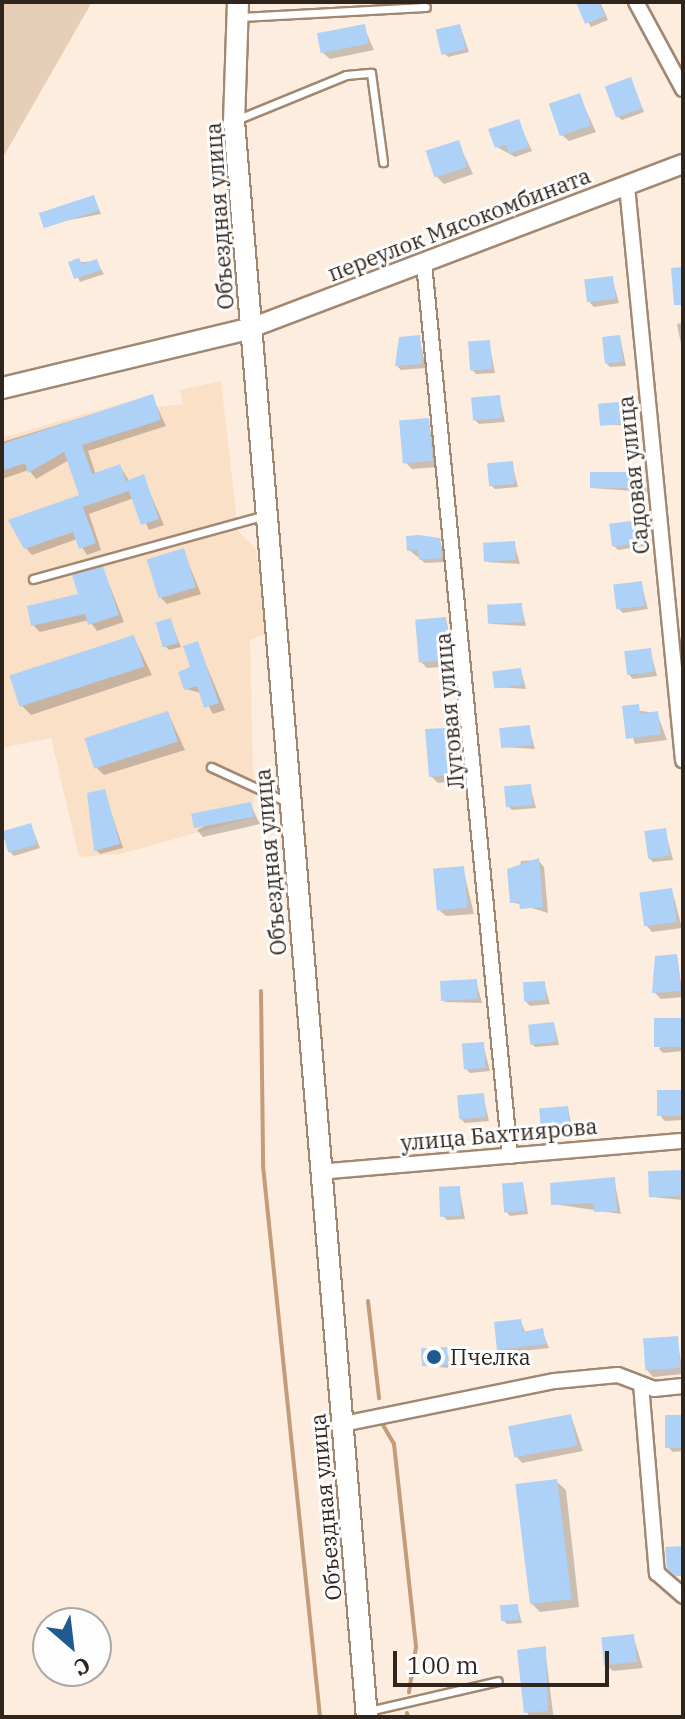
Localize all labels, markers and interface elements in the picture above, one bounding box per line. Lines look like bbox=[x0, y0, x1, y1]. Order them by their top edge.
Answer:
street label: Объездная улица bbox=[199, 122, 239, 310]
street label: переулок Мясокомбината bbox=[324, 162, 594, 286]
street label: Садовая улица bbox=[612, 394, 654, 556]
street label: Луговая улица bbox=[429, 632, 469, 790]
street label: Объездная улица bbox=[249, 767, 291, 957]
street label: улица Бахтиярова bbox=[399, 1112, 599, 1156]
place label: Пчелка bbox=[450, 1344, 531, 1370]
marker: Пчелка bbox=[425, 1348, 443, 1366]
street label: Объездная улица bbox=[304, 1412, 346, 1602]
north arrow bbox=[32, 1607, 112, 1687]
scale bar bbox=[397, 1635, 613, 1685]
text: 100 m bbox=[407, 1649, 479, 1681]
text: С bbox=[69, 1651, 96, 1683]

